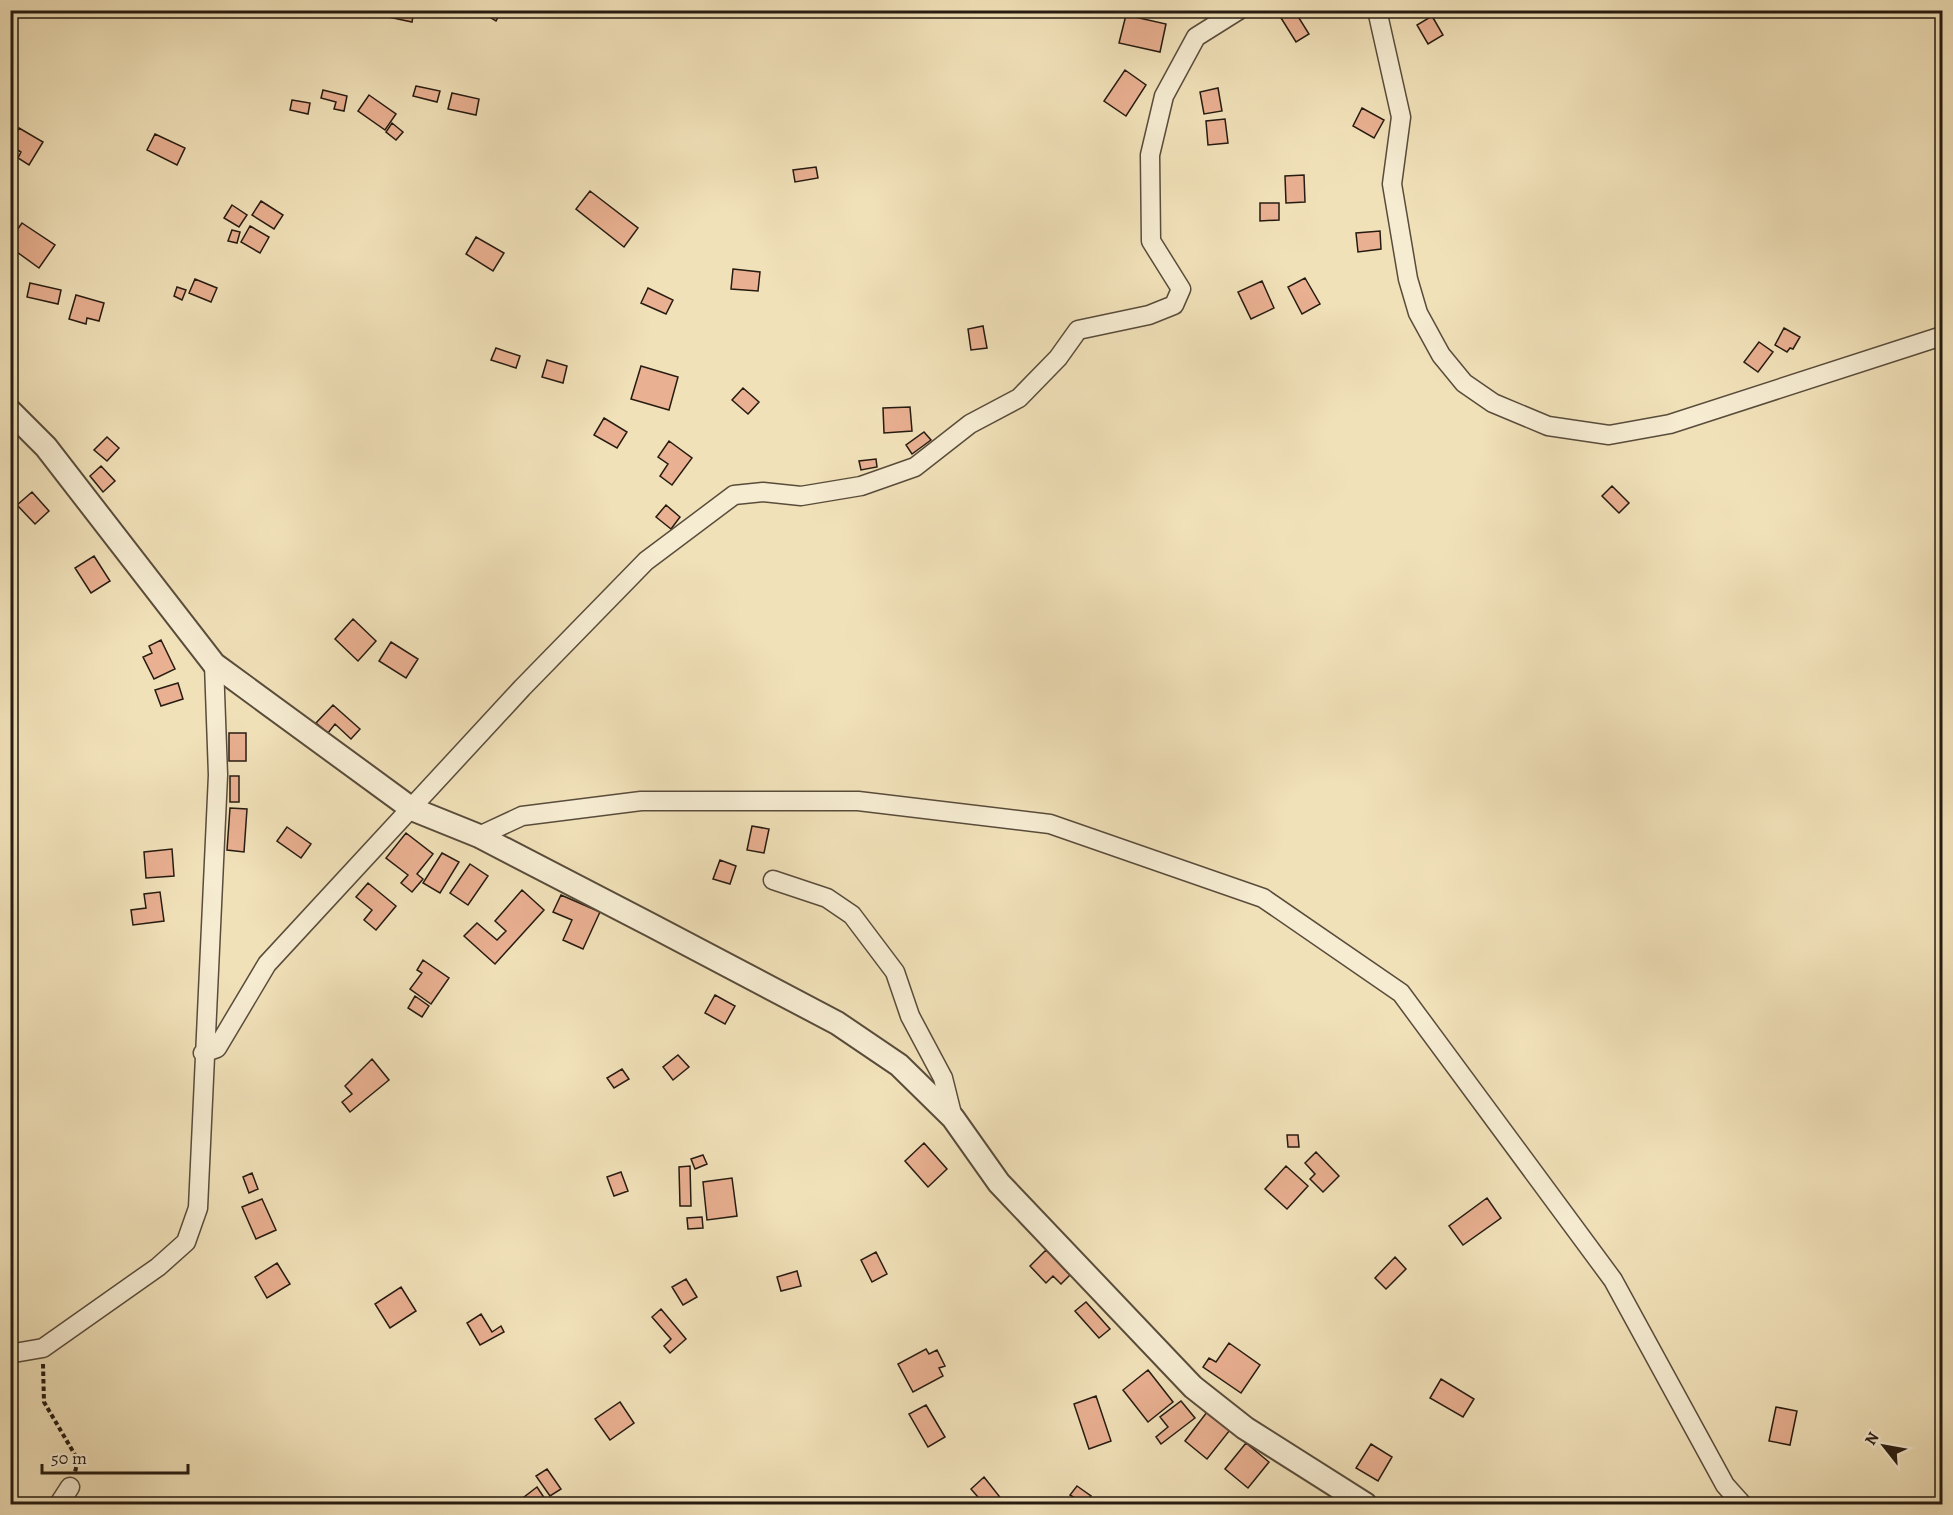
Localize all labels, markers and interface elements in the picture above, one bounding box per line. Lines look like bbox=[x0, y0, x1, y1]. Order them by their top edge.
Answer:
north arrow bbox=[1854, 1416, 1914, 1476]
text: N bbox=[1860, 1428, 1885, 1449]
scale bar bbox=[42, 1437, 188, 1475]
text: 50 m bbox=[51, 1446, 87, 1470]

